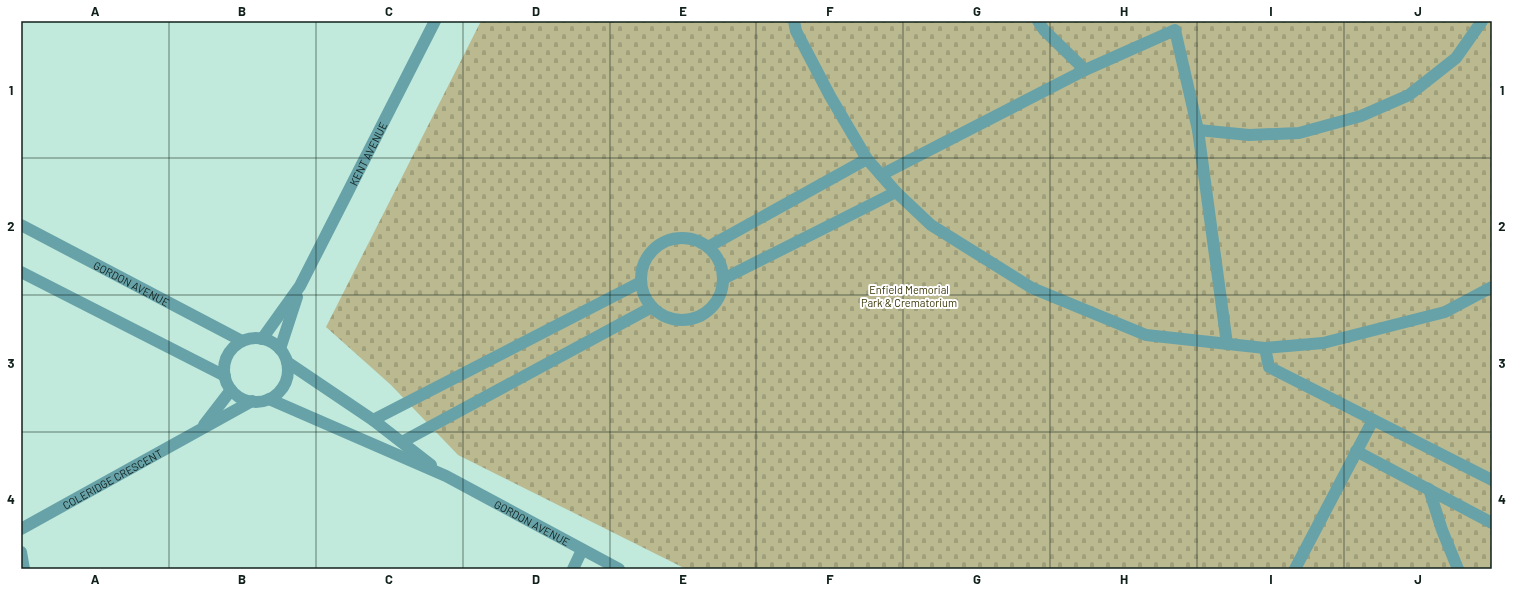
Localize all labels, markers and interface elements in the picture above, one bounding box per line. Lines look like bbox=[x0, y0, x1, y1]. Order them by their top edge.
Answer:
text: A bbox=[91, 3, 100, 19]
text: B bbox=[238, 3, 246, 19]
text: C bbox=[385, 3, 393, 19]
text: D bbox=[532, 3, 540, 19]
text: E bbox=[679, 3, 687, 19]
text: F bbox=[826, 3, 834, 19]
text: G bbox=[973, 3, 981, 19]
text: H bbox=[1120, 3, 1128, 19]
text: I bbox=[1269, 3, 1273, 19]
text: J bbox=[1414, 3, 1422, 19]
text: 1 bbox=[9, 82, 13, 98]
text: 1 bbox=[1500, 82, 1504, 98]
street label: KENT AVENUE bbox=[346, 119, 389, 187]
text: 2 bbox=[7, 218, 15, 234]
text: 2 bbox=[1498, 218, 1506, 234]
street label: GORDON AVENUE bbox=[91, 258, 172, 309]
park label: Enfield Memorial Park & Crematorium bbox=[861, 283, 957, 309]
text: 3 bbox=[7, 355, 15, 371]
text: 3 bbox=[1498, 355, 1506, 371]
street label: COLERIDGE CRESCENT bbox=[60, 446, 164, 511]
text: 4 bbox=[7, 491, 15, 507]
text: 4 bbox=[1498, 491, 1506, 507]
street label: GORDON AVENUE bbox=[492, 497, 573, 548]
text: A bbox=[91, 571, 100, 587]
text: B bbox=[238, 571, 246, 587]
text: C bbox=[385, 571, 393, 587]
text: D bbox=[532, 571, 540, 587]
text: E bbox=[679, 571, 687, 587]
text: F bbox=[826, 571, 834, 587]
text: G bbox=[973, 571, 981, 587]
text: H bbox=[1120, 571, 1128, 587]
text: I bbox=[1269, 571, 1273, 587]
text: J bbox=[1414, 571, 1422, 587]

